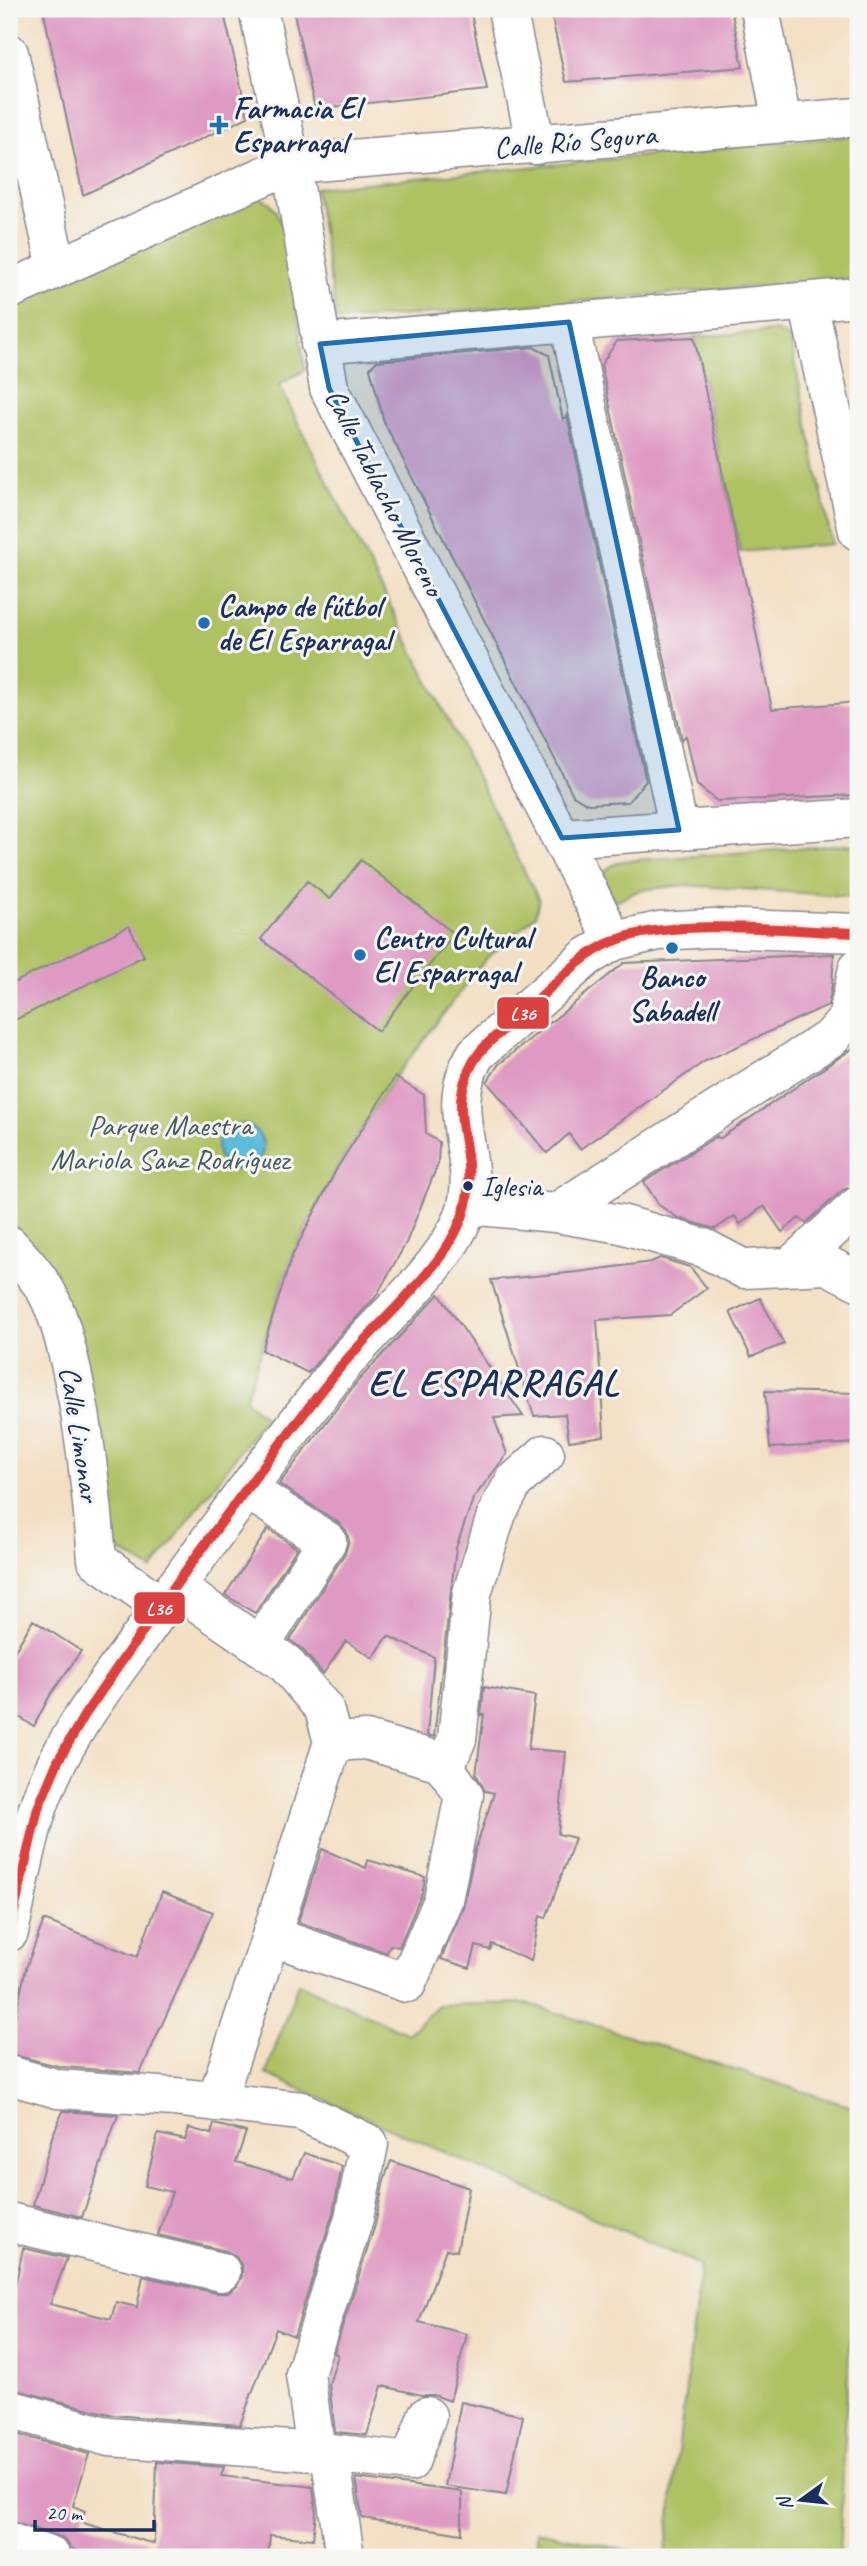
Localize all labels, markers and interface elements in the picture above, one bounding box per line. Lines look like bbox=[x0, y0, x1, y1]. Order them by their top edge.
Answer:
place label: Farmacia El Esparragal bbox=[233, 89, 366, 161]
street label: Calle Río Segura bbox=[492, 115, 660, 167]
marker: Farmacia El Esparragal bbox=[211, 117, 227, 133]
street label: Calle Tablacho Moreno bbox=[316, 382, 455, 605]
place label: Campo de fútbol de El Esparragal bbox=[218, 587, 396, 659]
marker: Campo de fútbol de El Esparragal bbox=[196, 615, 212, 631]
place label: Centro Cultural El Esparragal bbox=[374, 919, 537, 991]
marker: Banco Sabadell bbox=[664, 940, 680, 956]
marker: Centro Cultural El Esparragal bbox=[352, 947, 368, 963]
place label: Banco Sabadell bbox=[629, 958, 721, 1030]
line badge: L36 bbox=[496, 996, 550, 1030]
text: L36 bbox=[510, 1002, 538, 1026]
park label: Parque Maestra Mariola Sanz Rodríguez bbox=[51, 1106, 292, 1178]
place label: Iglesia bbox=[481, 1169, 544, 1204]
marker: Iglesia bbox=[461, 1179, 475, 1193]
district label: EL ESPARRAGAL bbox=[368, 1359, 620, 1406]
street label: Calle Limonar bbox=[51, 1364, 110, 1507]
line badge: L36 bbox=[133, 1591, 186, 1625]
text: L36 bbox=[146, 1597, 174, 1621]
north arrow bbox=[766, 2464, 836, 2534]
scale bar bbox=[35, 2489, 154, 2533]
text: N bbox=[772, 2492, 799, 2513]
text: 20 m bbox=[46, 2500, 84, 2526]

